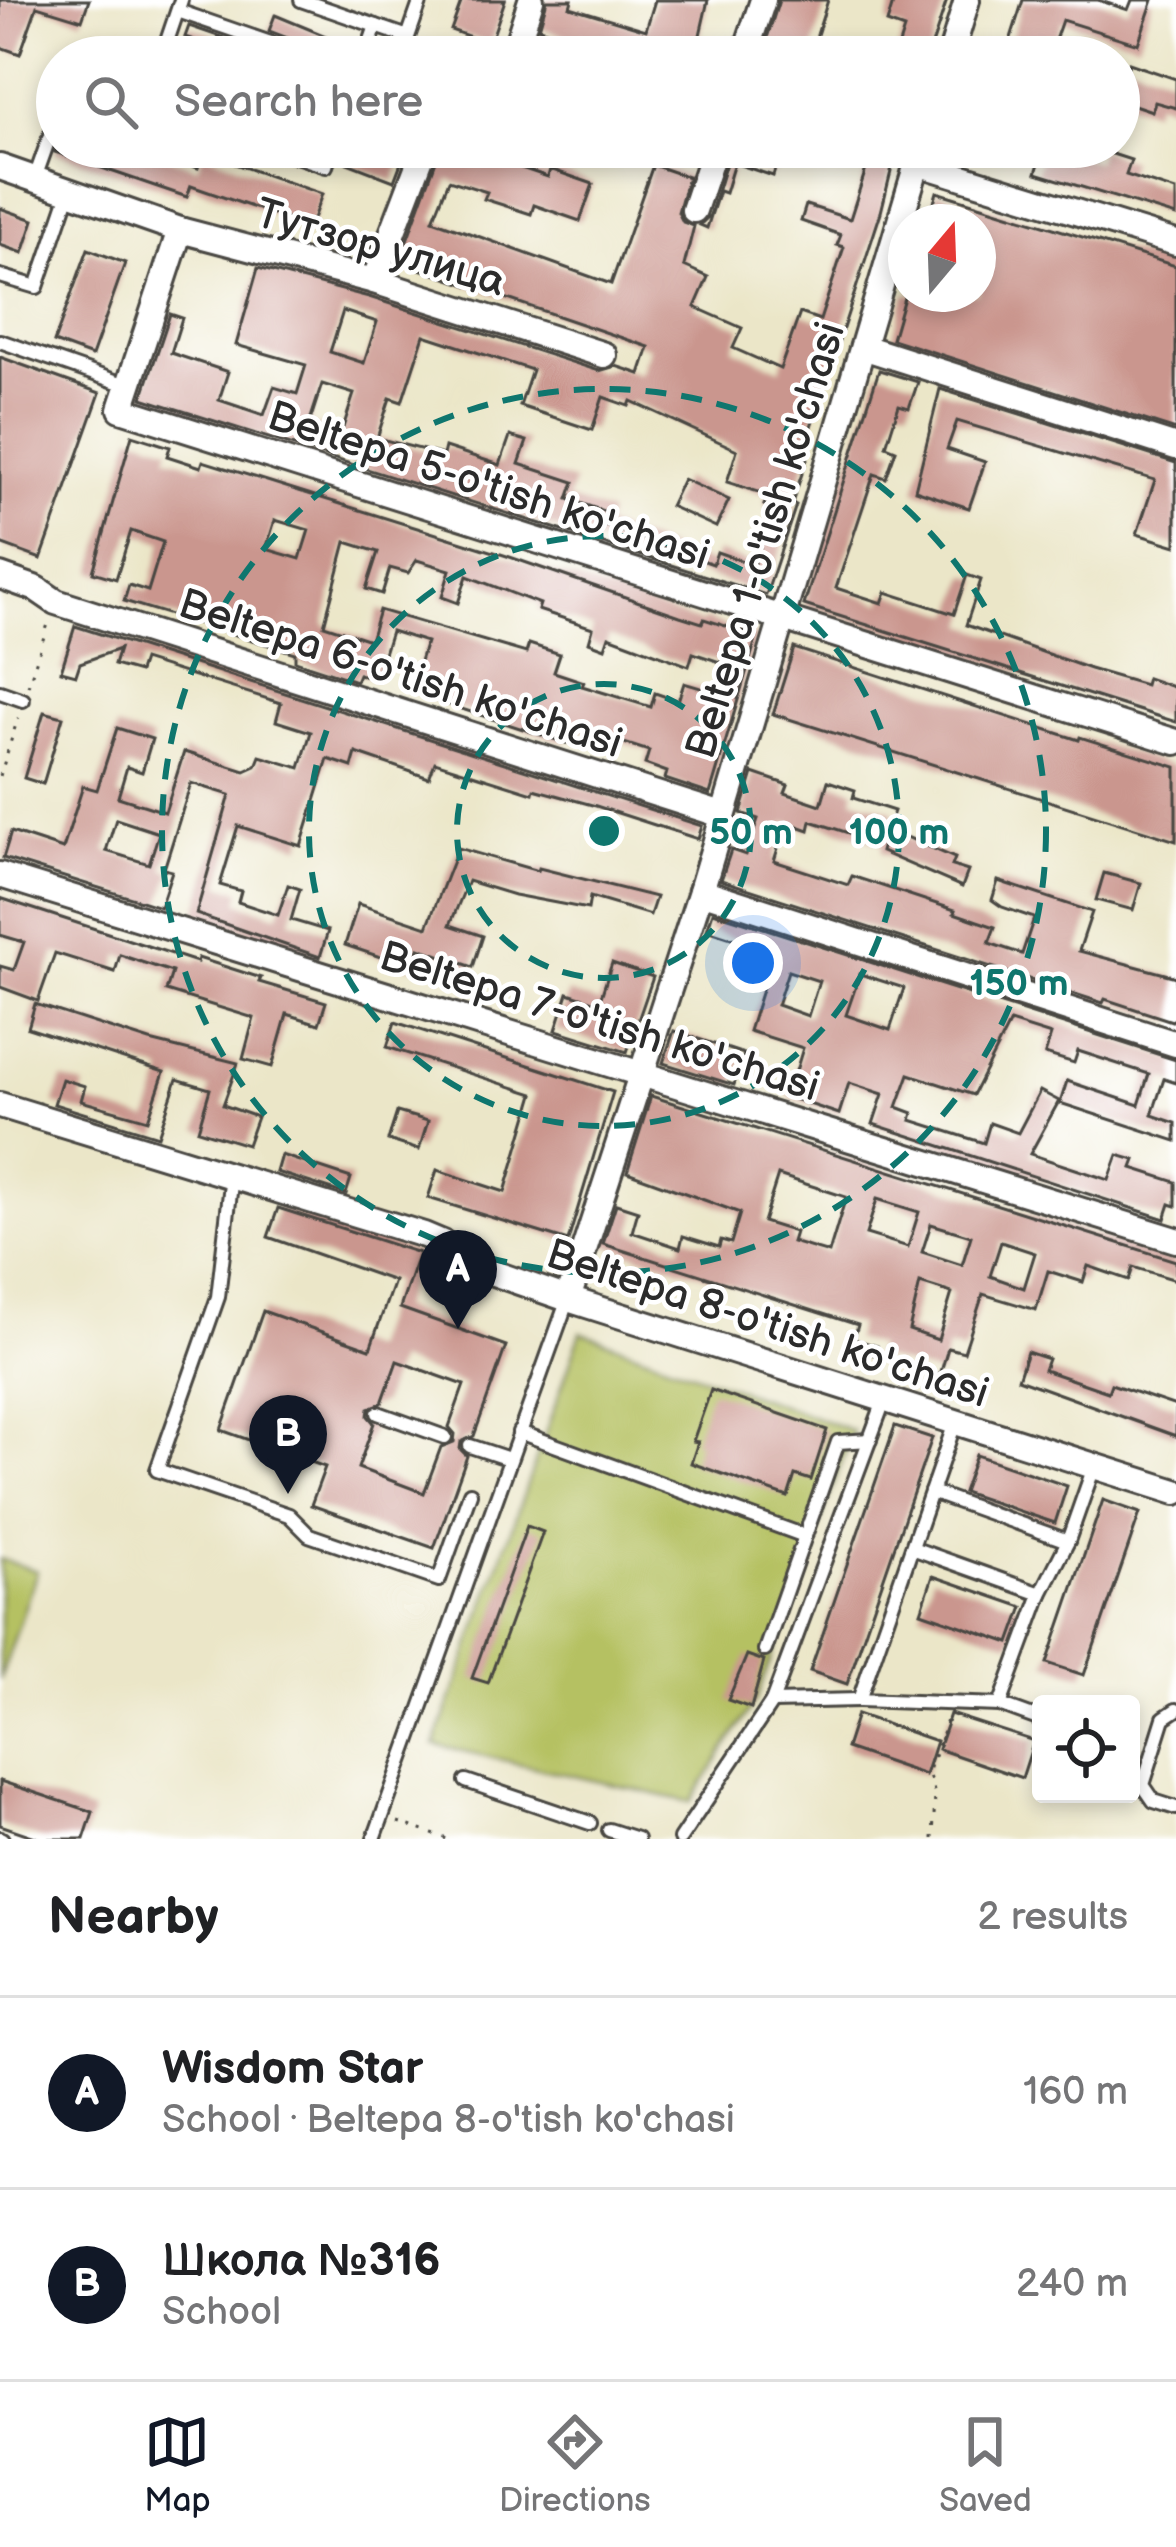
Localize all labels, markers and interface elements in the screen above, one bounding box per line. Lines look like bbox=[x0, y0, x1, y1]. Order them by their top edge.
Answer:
search box bbox=[36, 36, 1140, 168]
icon: search bbox=[78, 69, 144, 135]
text: Search here bbox=[174, 75, 423, 130]
street label: Тутзор улица bbox=[250, 189, 511, 308]
north arrow bbox=[888, 204, 996, 312]
street label: Beltepa 1-o'tish ko'chasi bbox=[676, 317, 857, 765]
street label: Beltepa 5-o'tish ko'chasi bbox=[261, 391, 715, 582]
street label: Beltepa 6-o'tish ko'chasi bbox=[172, 579, 628, 770]
centre of rings bbox=[583, 810, 625, 852]
text: 50 m bbox=[709, 812, 793, 855]
text: 100 m bbox=[849, 812, 949, 855]
street label: Beltepa 7-o'tish ko'chasi bbox=[374, 931, 825, 1114]
your location bbox=[723, 933, 783, 993]
text: 150 m bbox=[970, 963, 1068, 1006]
street label: Beltepa 8-o'tish ko'chasi bbox=[540, 1229, 995, 1420]
pin: A bbox=[419, 1230, 497, 1329]
pin: B bbox=[249, 1395, 327, 1494]
map controls bbox=[1032, 1695, 1140, 1803]
button: locate bbox=[1032, 1695, 1140, 1803]
text: Nearby bbox=[48, 1887, 219, 1948]
text: 2 results bbox=[977, 1894, 1128, 1941]
text: Wisdom Star bbox=[162, 2042, 423, 2097]
text: A bbox=[75, 2069, 99, 2116]
text: 160 m bbox=[1023, 2069, 1128, 2116]
text: School · Beltepa 8-o'tish ko'chasi bbox=[162, 2097, 735, 2144]
text: Школа №316 bbox=[162, 2234, 441, 2289]
text: B bbox=[73, 2261, 101, 2308]
text: 240 m bbox=[1016, 2261, 1128, 2308]
text: School bbox=[162, 2289, 281, 2336]
tab: Map bbox=[144, 2409, 211, 2521]
tab: Directions bbox=[499, 2409, 651, 2521]
tab: Saved bbox=[939, 2409, 1032, 2521]

